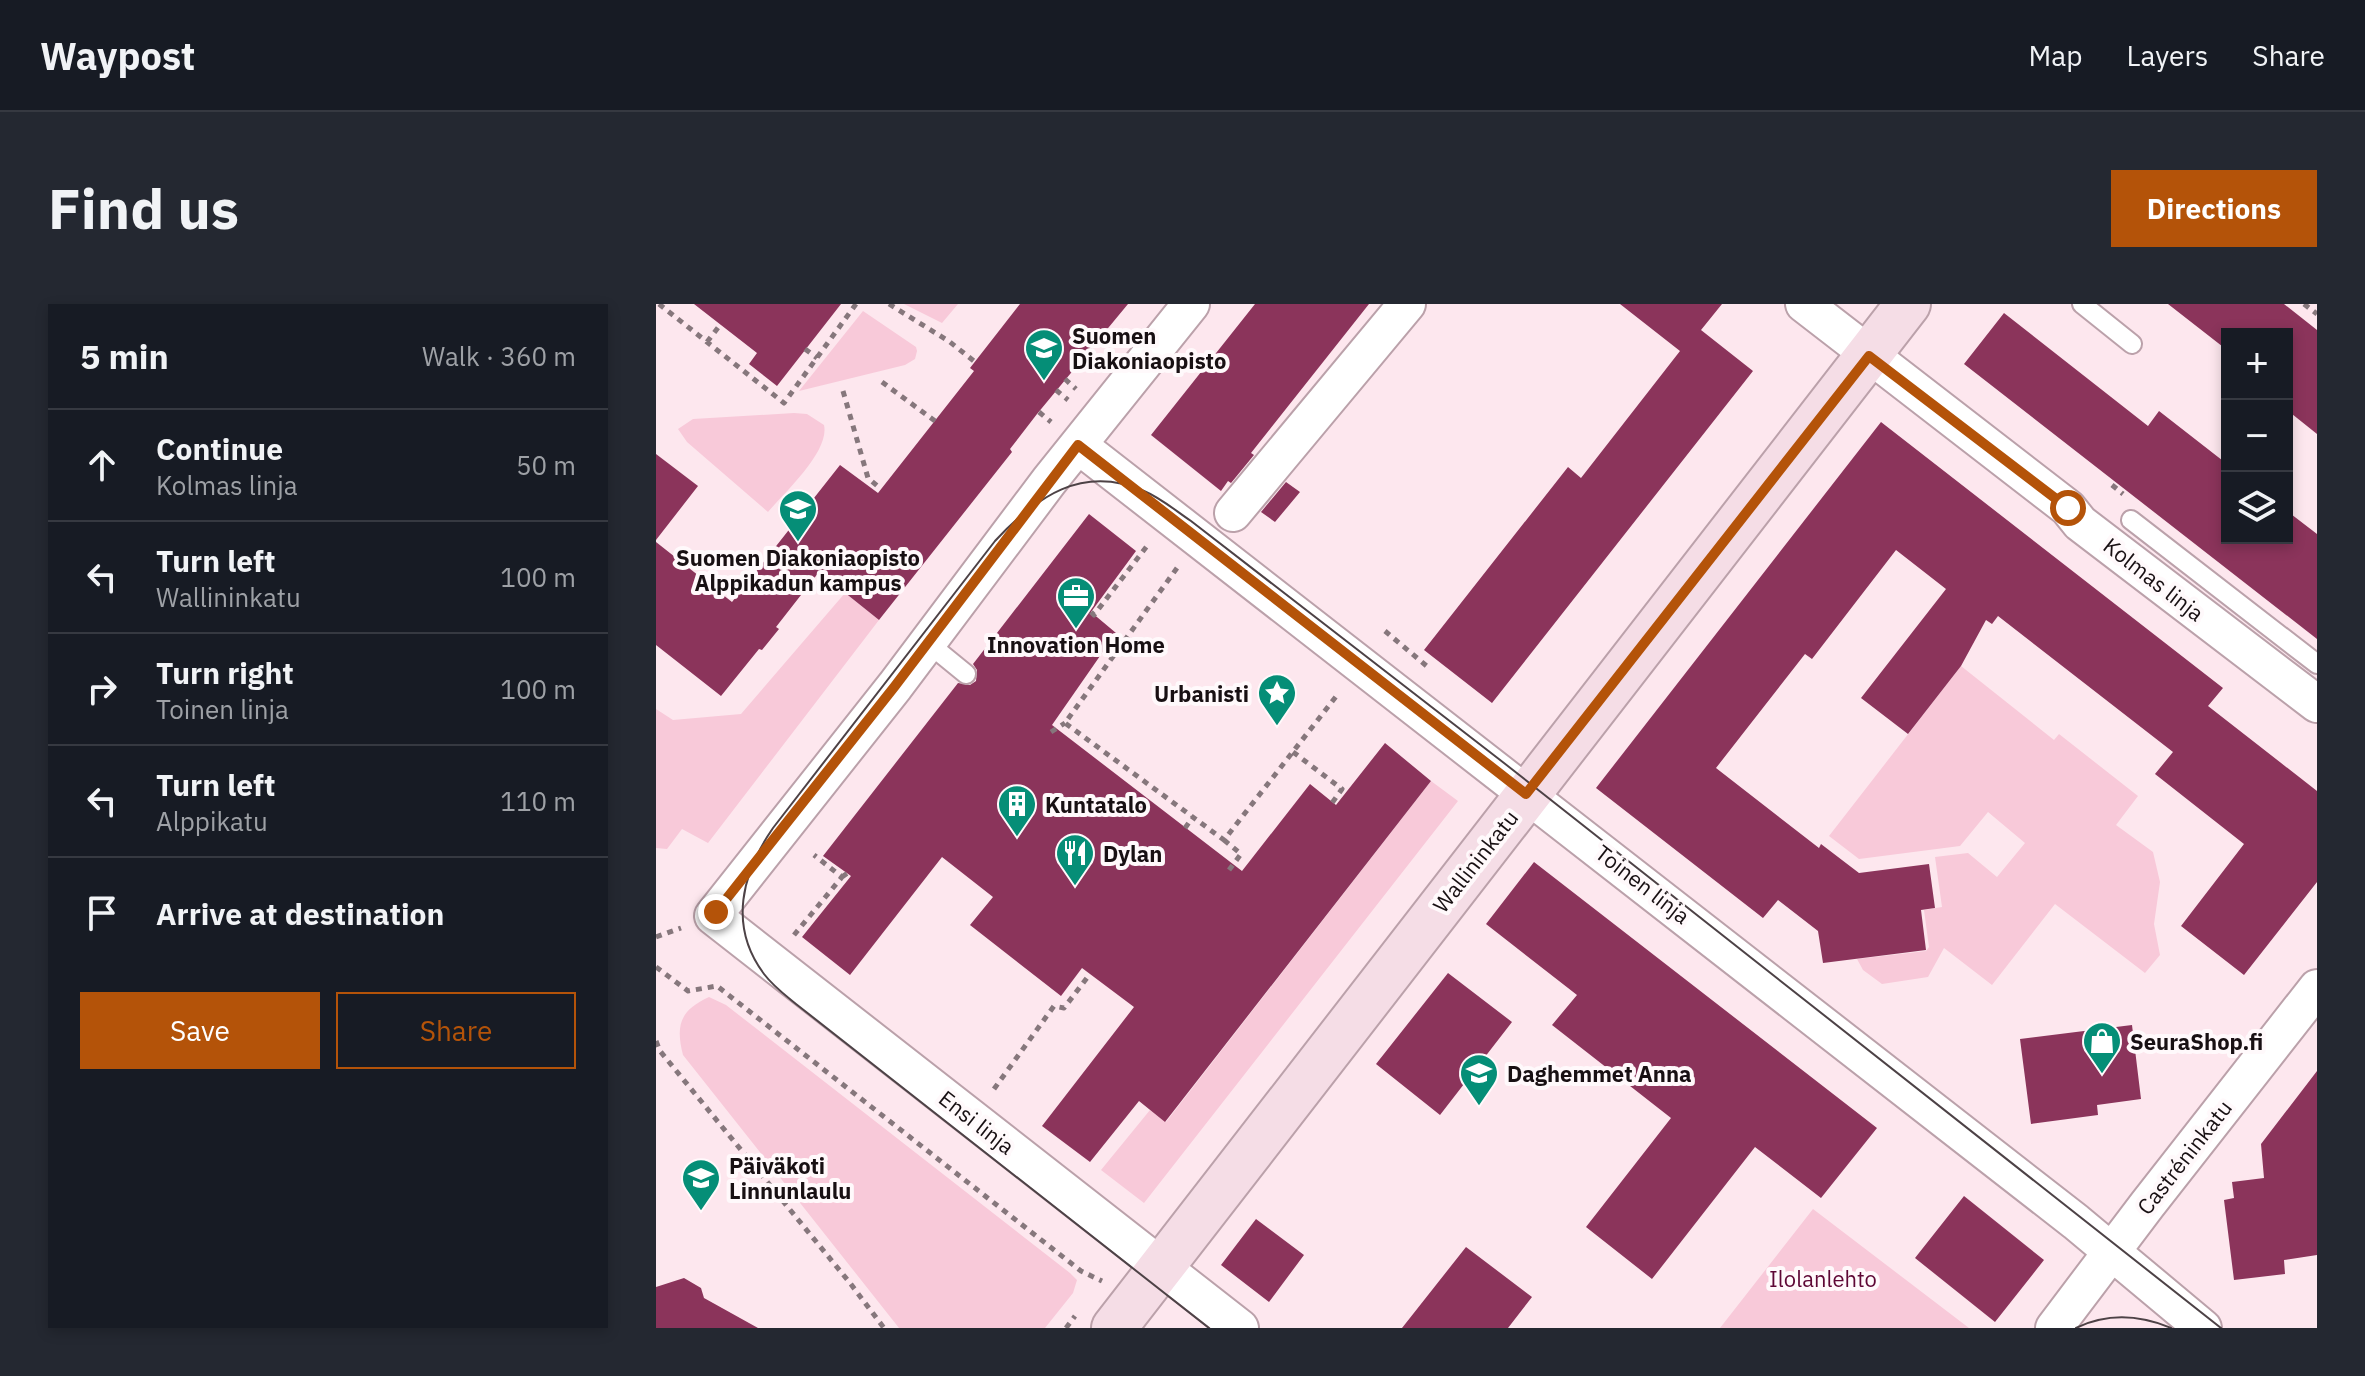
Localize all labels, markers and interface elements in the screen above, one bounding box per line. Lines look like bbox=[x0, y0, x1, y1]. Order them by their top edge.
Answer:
text: Waypost bbox=[40, 31, 195, 80]
text: Map bbox=[2028, 37, 2082, 74]
text: Layers bbox=[2126, 37, 2208, 74]
text: Share bbox=[2252, 37, 2325, 74]
button: Directions bbox=[2111, 170, 2317, 247]
text: Find us bbox=[48, 172, 239, 244]
place label: Suomen Diakoniaopisto bbox=[1072, 321, 1226, 375]
school or university icon: Suomen Diakoniaopisto bbox=[1023, 327, 1065, 382]
map controls bbox=[2221, 328, 2293, 544]
button: + bbox=[2221, 328, 2293, 400]
text: 5 min bbox=[80, 334, 169, 378]
text: Walk · 360 m bbox=[422, 339, 576, 373]
button: − bbox=[2221, 400, 2293, 472]
text: Continue bbox=[156, 429, 283, 468]
icon: ahead bbox=[80, 443, 124, 487]
text: 50 m bbox=[516, 448, 576, 482]
text: Kolmas linja bbox=[156, 468, 298, 502]
button: layers bbox=[2221, 472, 2293, 544]
school or university icon: Suomen Diakoniaopisto Alppikadun kampus bbox=[777, 488, 819, 543]
route start bbox=[2050, 490, 2086, 526]
street label: Kolmas linja bbox=[2098, 531, 2210, 627]
text: Turn left bbox=[156, 541, 275, 580]
place label: Suomen Diakoniaopisto Alppikadun kampus bbox=[676, 543, 920, 597]
icon: left bbox=[80, 555, 124, 599]
text: 100 m bbox=[500, 560, 576, 594]
office icon: Innovation Home bbox=[1055, 575, 1097, 630]
text: Wallininkatu bbox=[156, 580, 301, 614]
place label: Innovation Home bbox=[987, 630, 1165, 659]
text: Turn right bbox=[156, 653, 294, 692]
icon: right bbox=[80, 667, 124, 711]
text: 100 m bbox=[500, 672, 576, 706]
place icon: Urbanisti bbox=[1256, 672, 1298, 727]
place label: Urbanisti bbox=[1154, 679, 1249, 708]
text: Toinen linja bbox=[156, 692, 289, 726]
text: Turn left bbox=[156, 765, 275, 804]
icon: left bbox=[80, 779, 124, 823]
building icon: Kuntatalo bbox=[996, 783, 1038, 838]
text: 110 m bbox=[500, 784, 576, 818]
place label: Kuntatalo bbox=[1045, 790, 1147, 819]
text: Alppikatu bbox=[156, 804, 268, 838]
street label: Wallininkatu bbox=[1426, 804, 1524, 918]
restaurant icon: Dylan bbox=[1054, 832, 1096, 887]
street label: Toinen linja bbox=[1590, 838, 1696, 930]
place label: Dylan bbox=[1103, 839, 1162, 868]
icon: arrive bbox=[80, 891, 124, 935]
text: Arrive at destination bbox=[156, 894, 444, 933]
route end bbox=[698, 894, 734, 930]
button: Save bbox=[80, 992, 320, 1069]
button: Share bbox=[336, 992, 576, 1069]
shop icon: SeuraShop.fi bbox=[2081, 1020, 2123, 1075]
place label: SeuraShop.fi bbox=[2130, 1027, 2263, 1056]
school or university icon: Daghemmet Anna bbox=[1458, 1052, 1500, 1107]
place label: Daghemmet Anna bbox=[1507, 1059, 1692, 1088]
street label: Ensi linja bbox=[933, 1083, 1021, 1161]
street label: Castréninkatu bbox=[2130, 1094, 2238, 1220]
place label: Päiväkoti Linnunlaulu bbox=[729, 1151, 851, 1205]
school or university icon: Päiväkoti Linnunlaulu bbox=[680, 1157, 722, 1212]
park label: Ilolanlehto bbox=[1769, 1264, 1877, 1293]

